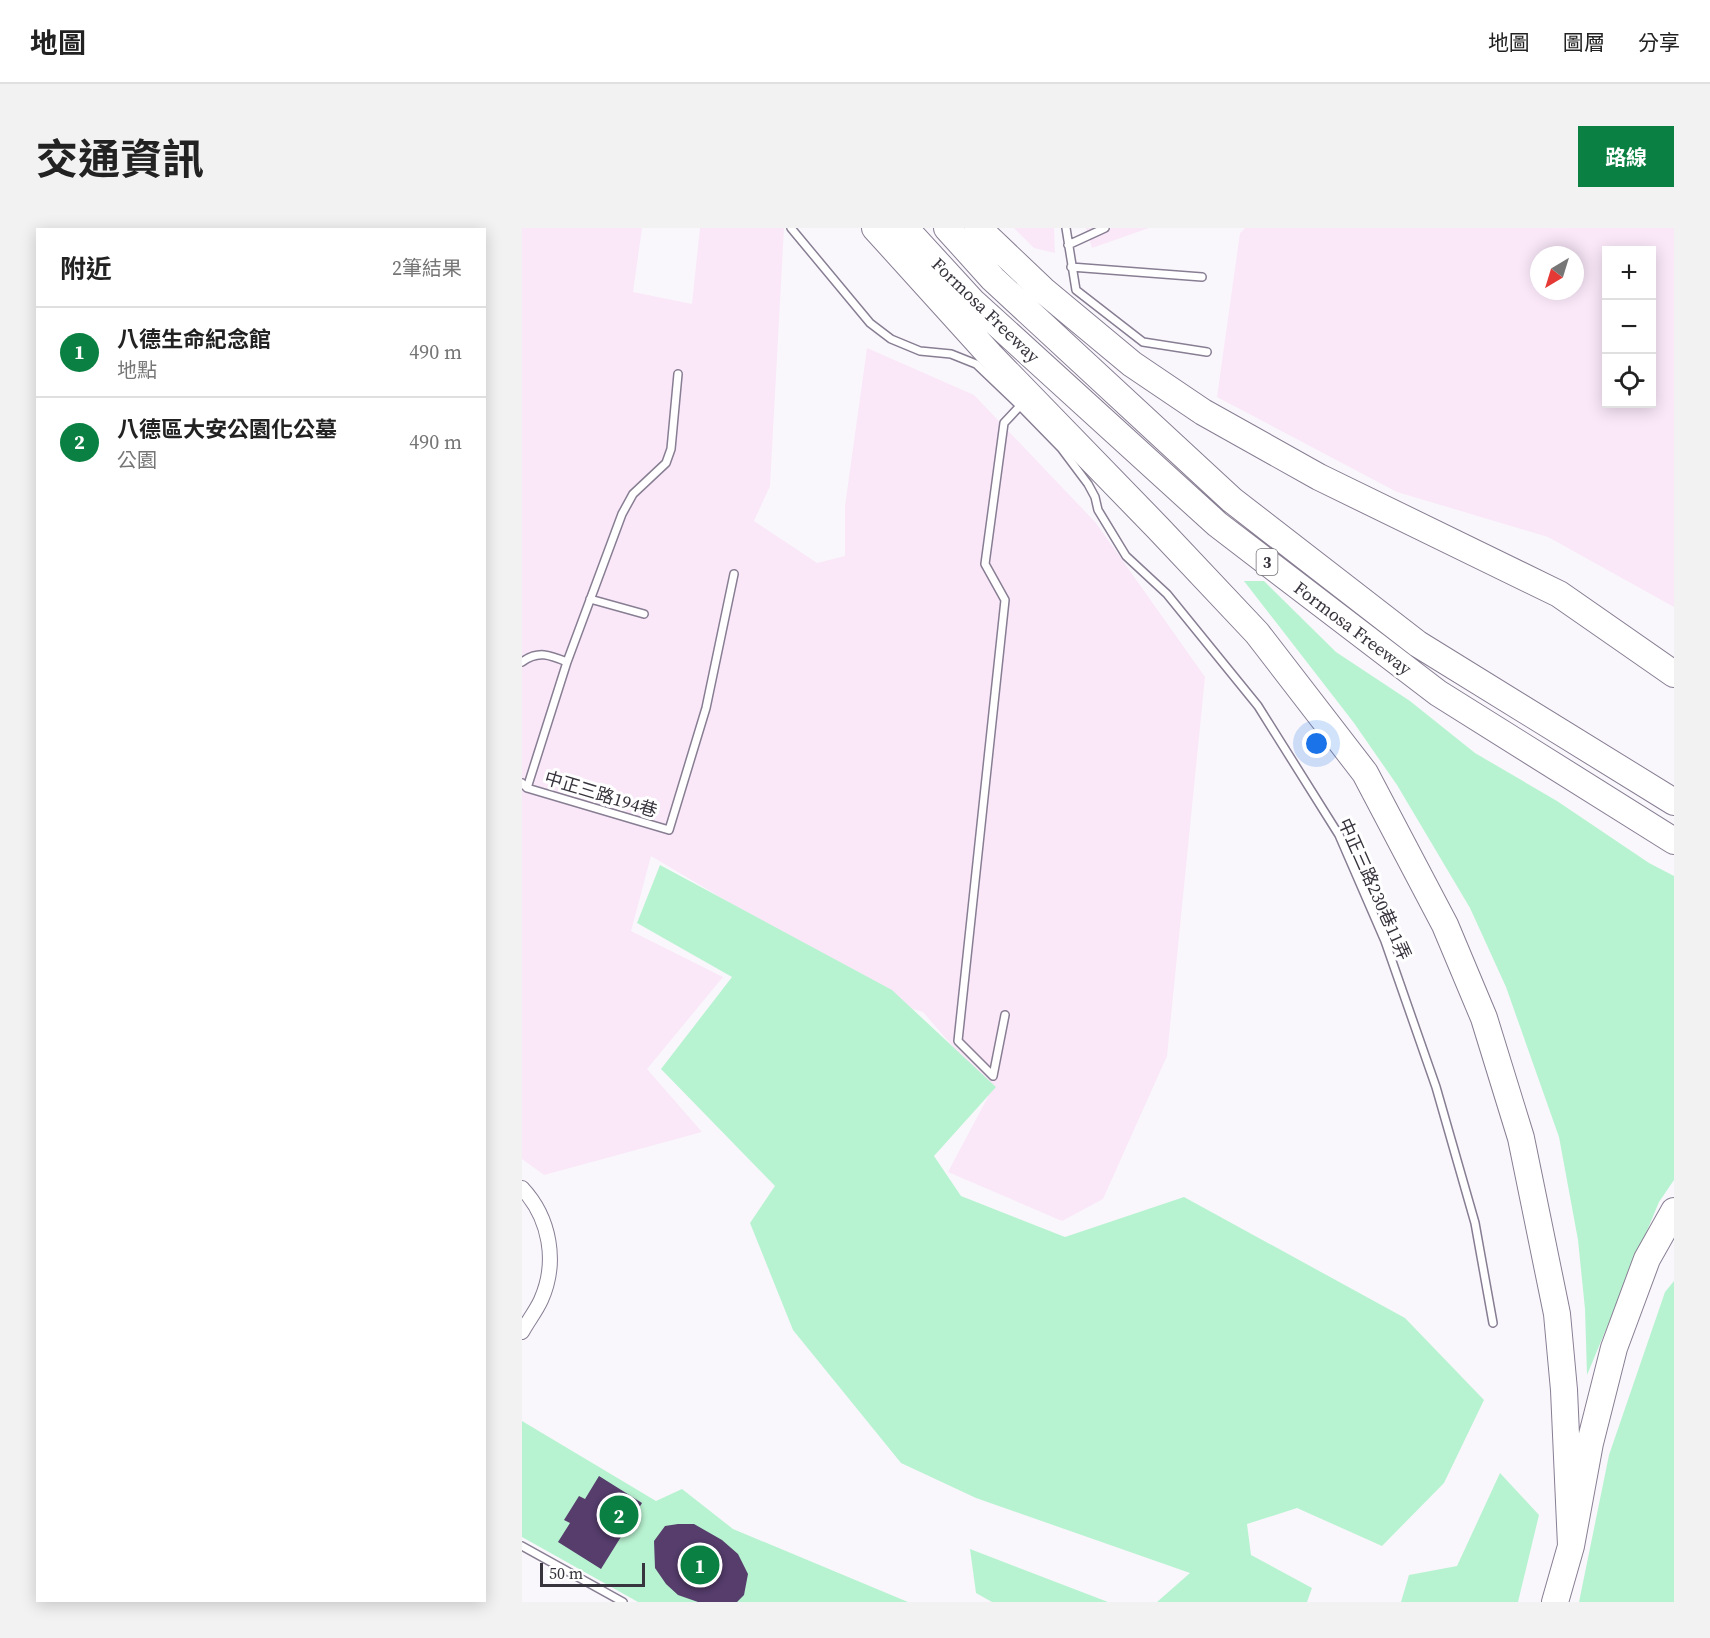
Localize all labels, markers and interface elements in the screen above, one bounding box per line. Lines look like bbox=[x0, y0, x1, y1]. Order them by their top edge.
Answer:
text: 地圖 bbox=[30, 24, 86, 62]
text: 地圖 bbox=[1488, 28, 1530, 57]
text: 圖層 bbox=[1563, 28, 1605, 57]
text: 分享 bbox=[1638, 28, 1680, 57]
button: 路線 bbox=[1578, 126, 1674, 187]
text: 交通資訊 bbox=[36, 130, 204, 188]
north arrow bbox=[1530, 246, 1584, 300]
map controls bbox=[1602, 246, 1656, 408]
button: + bbox=[1602, 246, 1656, 300]
text: 附近 bbox=[60, 251, 112, 287]
street label: Formosa Freeway bbox=[926, 252, 1046, 369]
text: 2筆結果 bbox=[392, 254, 462, 282]
button: − bbox=[1602, 300, 1656, 354]
text: 八德生命紀念館 bbox=[117, 324, 271, 354]
text: 1 bbox=[74, 338, 85, 366]
text: 490 m bbox=[409, 338, 462, 366]
button: locate bbox=[1602, 354, 1656, 408]
text: 地點 bbox=[117, 356, 157, 384]
text: 八德區大安公園化公墓 bbox=[117, 414, 337, 444]
text: 2 bbox=[74, 428, 85, 456]
text: 490 m bbox=[409, 428, 462, 456]
text: 公園 bbox=[117, 446, 157, 474]
road number: 3 bbox=[1256, 549, 1278, 575]
street label: Formosa Freeway bbox=[1289, 575, 1418, 681]
your location bbox=[1302, 729, 1331, 758]
street label: 中正三路194巷 bbox=[541, 765, 661, 823]
street label: 中正三路230巷11弄 bbox=[1332, 814, 1418, 964]
pin: 2 bbox=[600, 1492, 638, 1538]
pin: 1 bbox=[680, 1542, 720, 1588]
scale bar bbox=[540, 1560, 645, 1588]
text: 50 m bbox=[549, 1562, 583, 1584]

